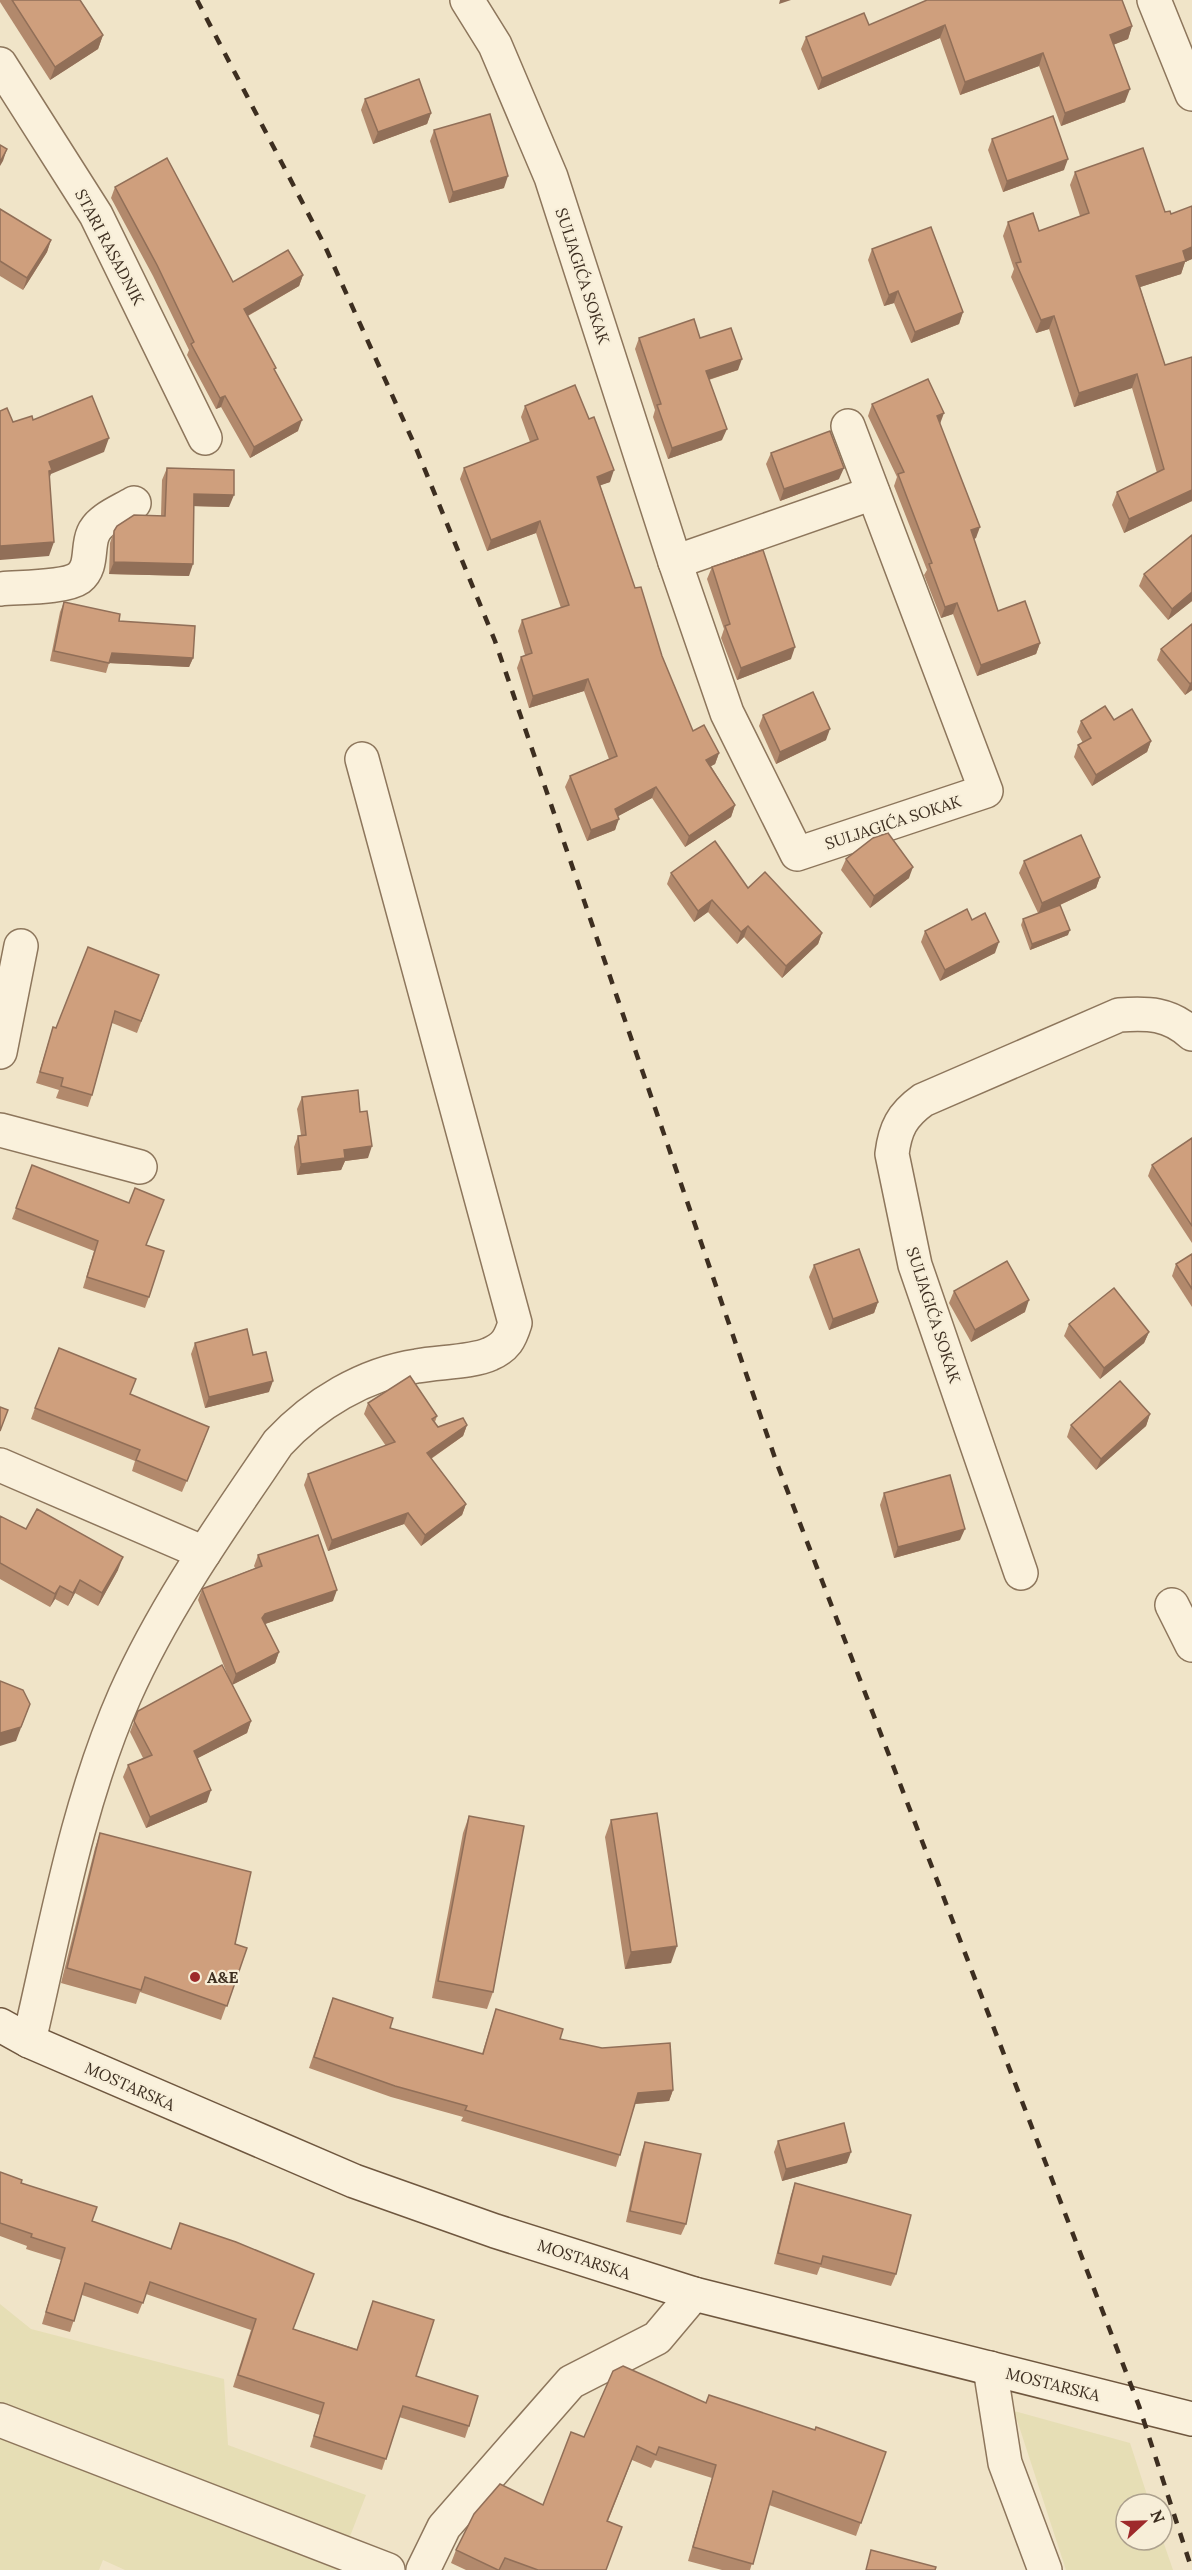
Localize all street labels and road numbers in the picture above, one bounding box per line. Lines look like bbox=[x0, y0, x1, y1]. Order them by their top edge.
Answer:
street label: STARI RASADNIK bbox=[71, 185, 149, 309]
street label: SULJAGIĆA SOKAK bbox=[552, 205, 614, 347]
street label: SULJAGIĆA SOKAK bbox=[822, 791, 964, 853]
street label: SULJAGIĆA SOKAK bbox=[903, 1244, 965, 1386]
street label: MOSTARSKA bbox=[82, 2057, 179, 2115]
street label: MOSTARSKA bbox=[535, 2235, 634, 2284]
street label: MOSTARSKA bbox=[1004, 2363, 1103, 2406]

